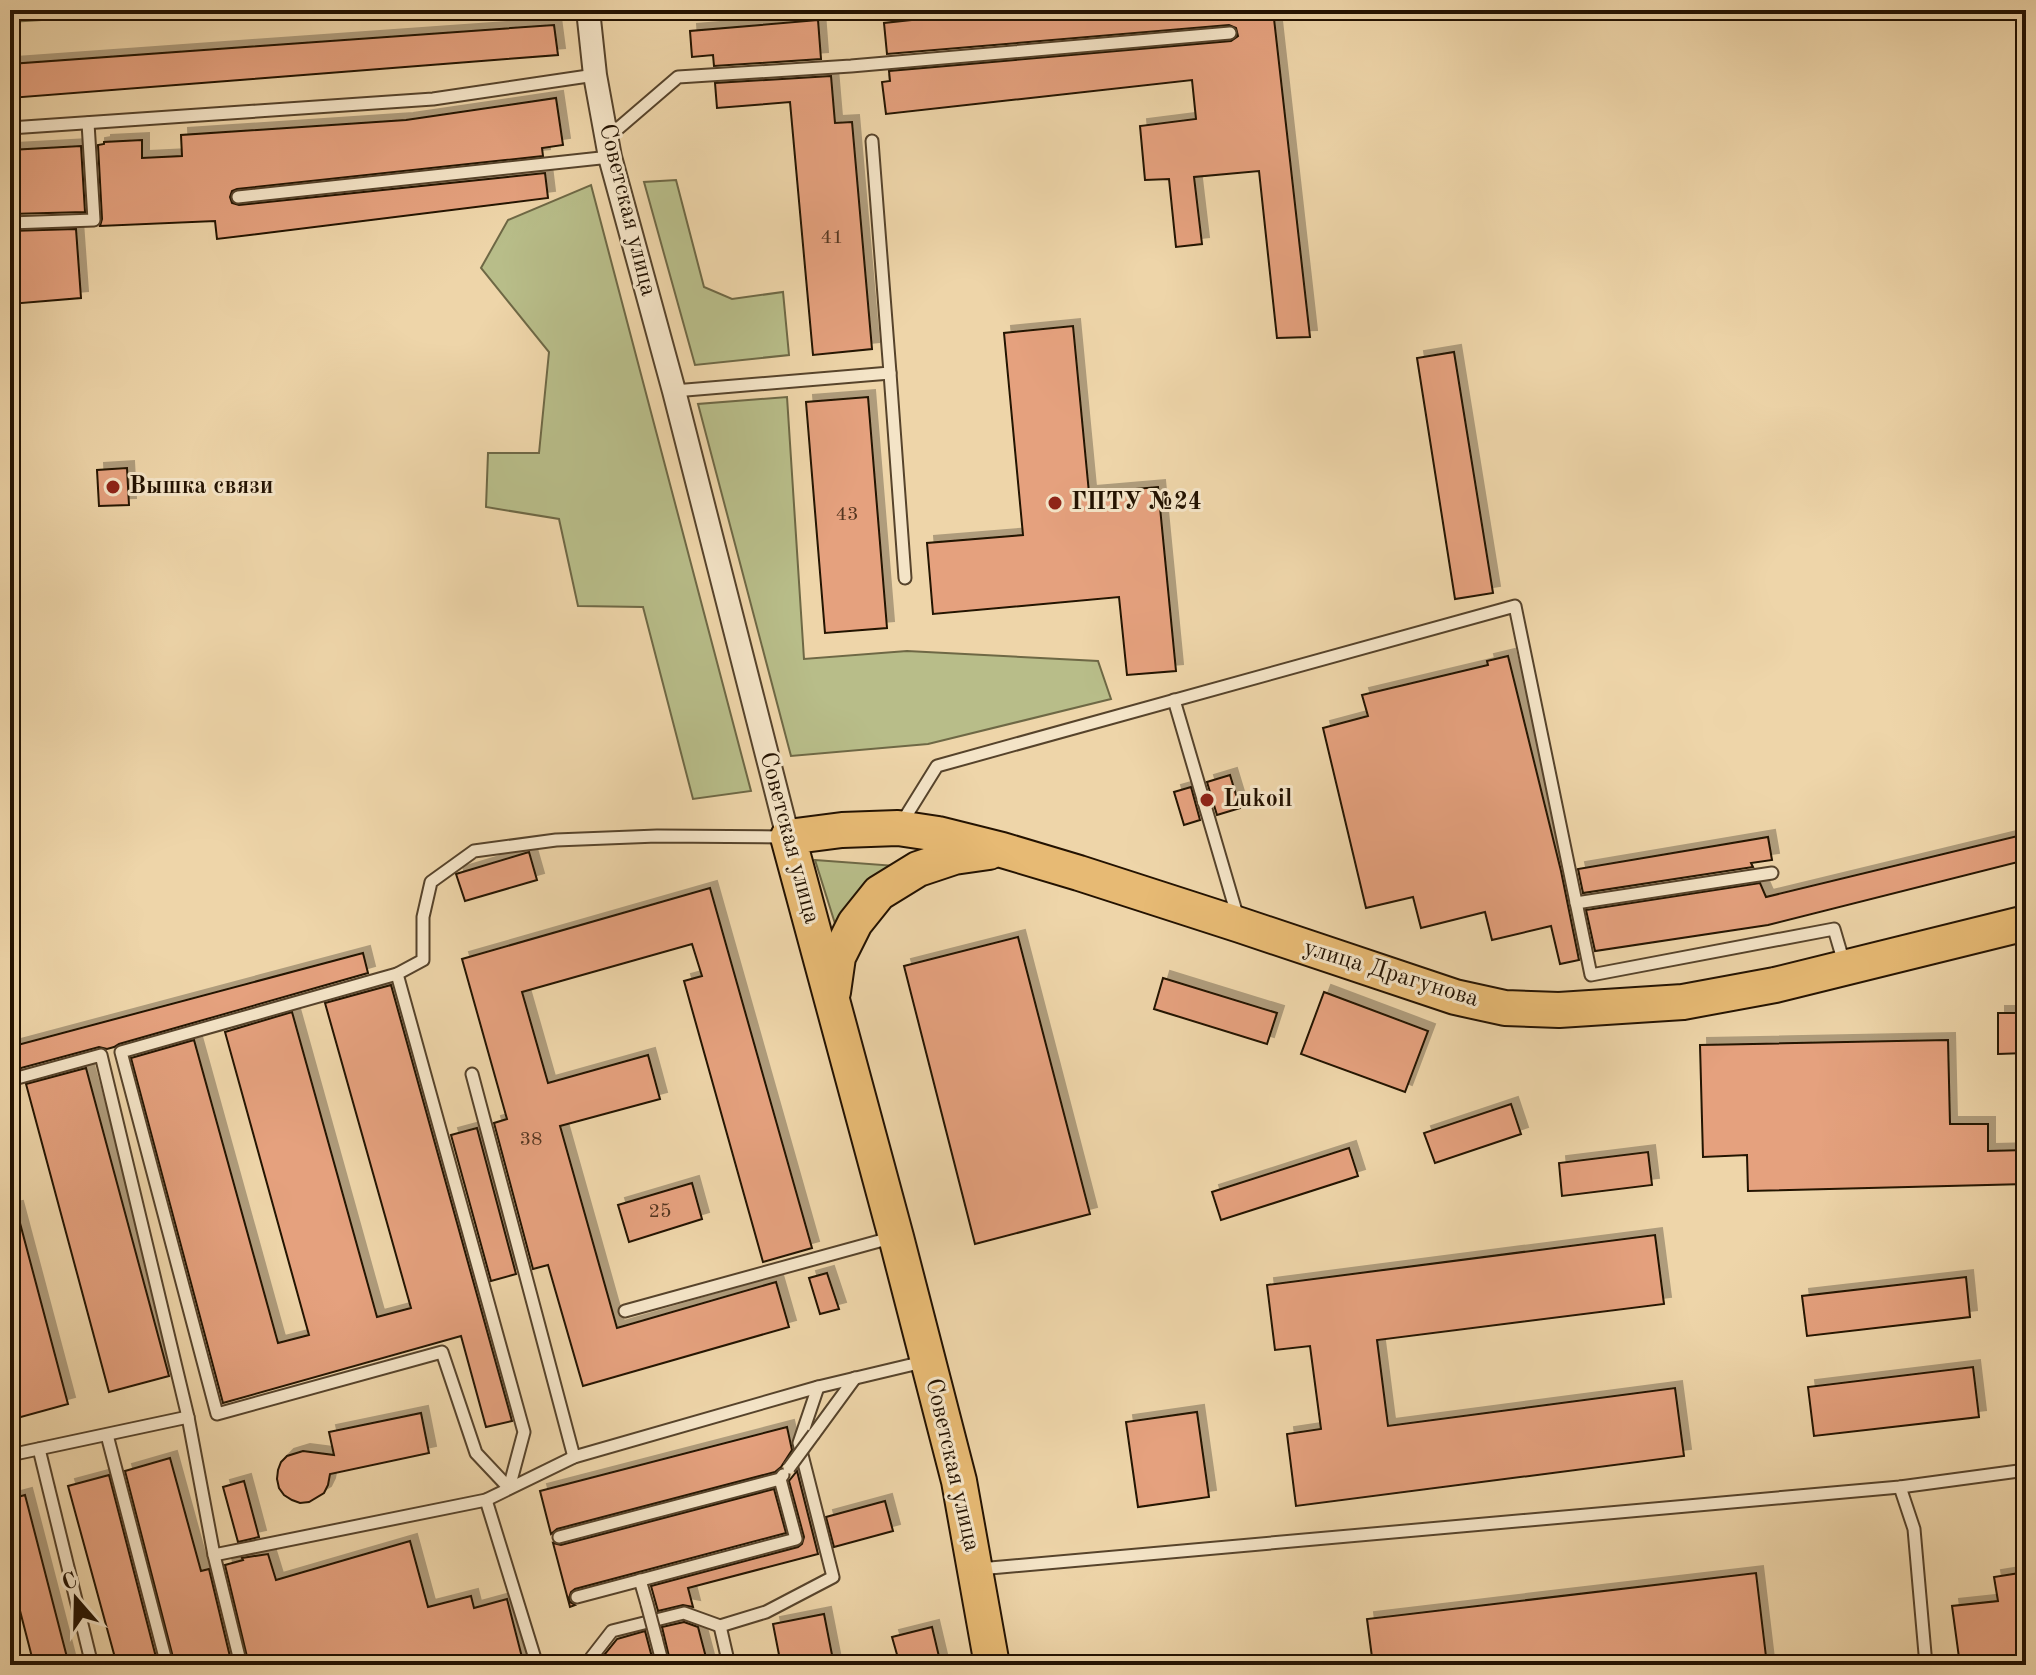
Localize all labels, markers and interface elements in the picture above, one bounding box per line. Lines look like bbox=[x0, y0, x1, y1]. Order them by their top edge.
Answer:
street label: Советская улица bbox=[594, 121, 660, 299]
house number: 41 bbox=[820, 228, 844, 248]
place label: Вышка связи bbox=[129, 475, 273, 499]
marker: Вышка связи bbox=[104, 478, 122, 496]
place label: ГПТУ №24 bbox=[1071, 491, 1202, 515]
marker: ГПТУ №24 bbox=[1046, 494, 1064, 512]
house number: 43 bbox=[835, 505, 859, 525]
street label: Советская улица bbox=[755, 749, 824, 927]
place label: Lukoil bbox=[1223, 788, 1292, 812]
marker: Lukoil bbox=[1198, 791, 1216, 809]
street label: улица Драгунова bbox=[1301, 936, 1482, 1012]
house number: 38 bbox=[519, 1130, 543, 1150]
house number: 25 bbox=[648, 1202, 672, 1222]
street label: Советская улица bbox=[920, 1376, 984, 1554]
north arrow bbox=[36, 1559, 116, 1639]
text: С bbox=[59, 1569, 80, 1595]

